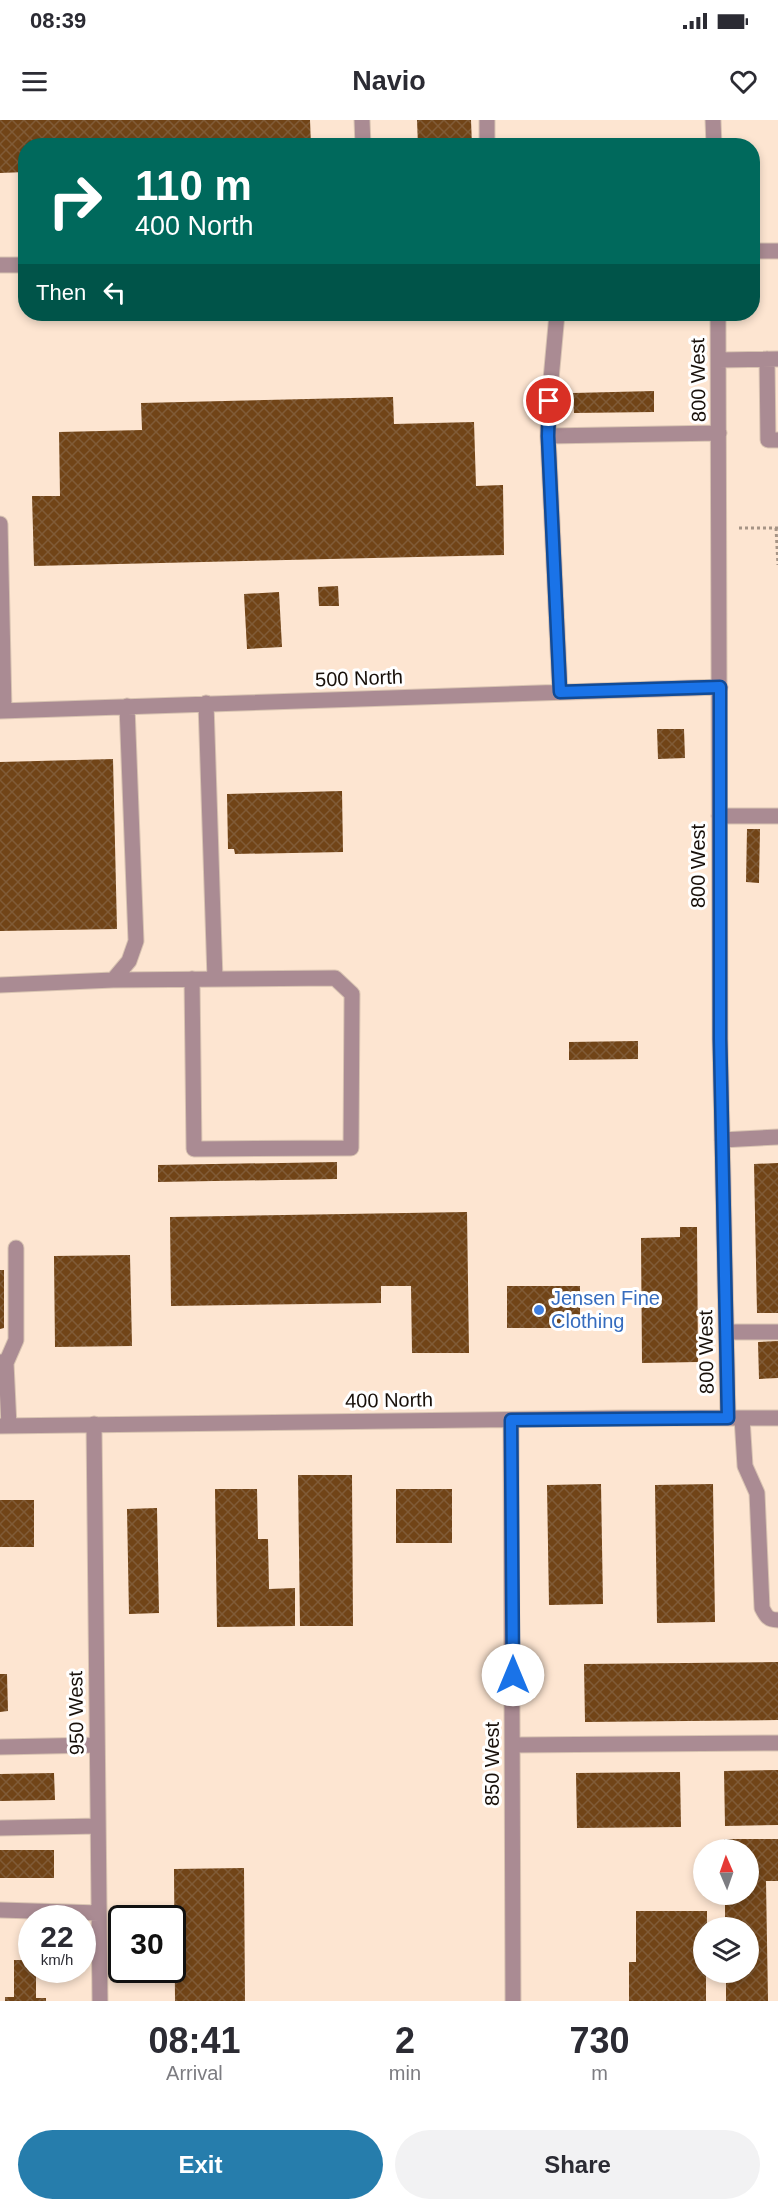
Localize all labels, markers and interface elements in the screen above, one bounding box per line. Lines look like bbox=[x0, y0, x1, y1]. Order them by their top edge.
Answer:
text: 08:39 bbox=[30, 8, 86, 33]
icon: menu bbox=[18, 65, 51, 98]
icon: heart bbox=[727, 65, 760, 98]
text: Navio bbox=[352, 66, 426, 96]
icon: right bbox=[36, 162, 114, 240]
text: 110 m bbox=[135, 162, 252, 209]
text: 400 North bbox=[135, 211, 254, 241]
icon: left bbox=[98, 276, 131, 309]
text: Then bbox=[36, 280, 86, 305]
street label: 800 West bbox=[686, 337, 710, 422]
pin bbox=[523, 375, 574, 426]
icon: arrive bbox=[532, 384, 565, 417]
street label: 500 North bbox=[315, 665, 403, 691]
street label: 800 West bbox=[687, 823, 709, 908]
place label: Jensen Fine Clothing bbox=[551, 1287, 660, 1332]
marker: Jensen Fine Clothing bbox=[532, 1303, 546, 1317]
street label: 800 West bbox=[694, 1309, 718, 1394]
street label: 400 North bbox=[345, 1388, 433, 1412]
position arrow bbox=[481, 1643, 545, 1707]
street label: 950 West bbox=[64, 1670, 88, 1755]
street label: 850 West bbox=[481, 1721, 503, 1806]
north arrow bbox=[693, 1839, 759, 1905]
map controls bbox=[693, 1839, 759, 1983]
speed limit sign: 30 bbox=[108, 1905, 186, 1983]
button: layers bbox=[693, 1917, 759, 1983]
text: 22 bbox=[40, 1920, 74, 1953]
text: km/h bbox=[41, 1951, 73, 1968]
text: 08:41 bbox=[148, 2020, 240, 2061]
text: 2 bbox=[395, 2020, 415, 2061]
text: 730 bbox=[569, 2020, 630, 2061]
text: Arrival bbox=[166, 2062, 223, 2084]
text: min bbox=[389, 2062, 421, 2084]
text: m bbox=[591, 2062, 608, 2084]
button: Exit bbox=[18, 2130, 383, 2199]
button: Share bbox=[395, 2130, 760, 2199]

